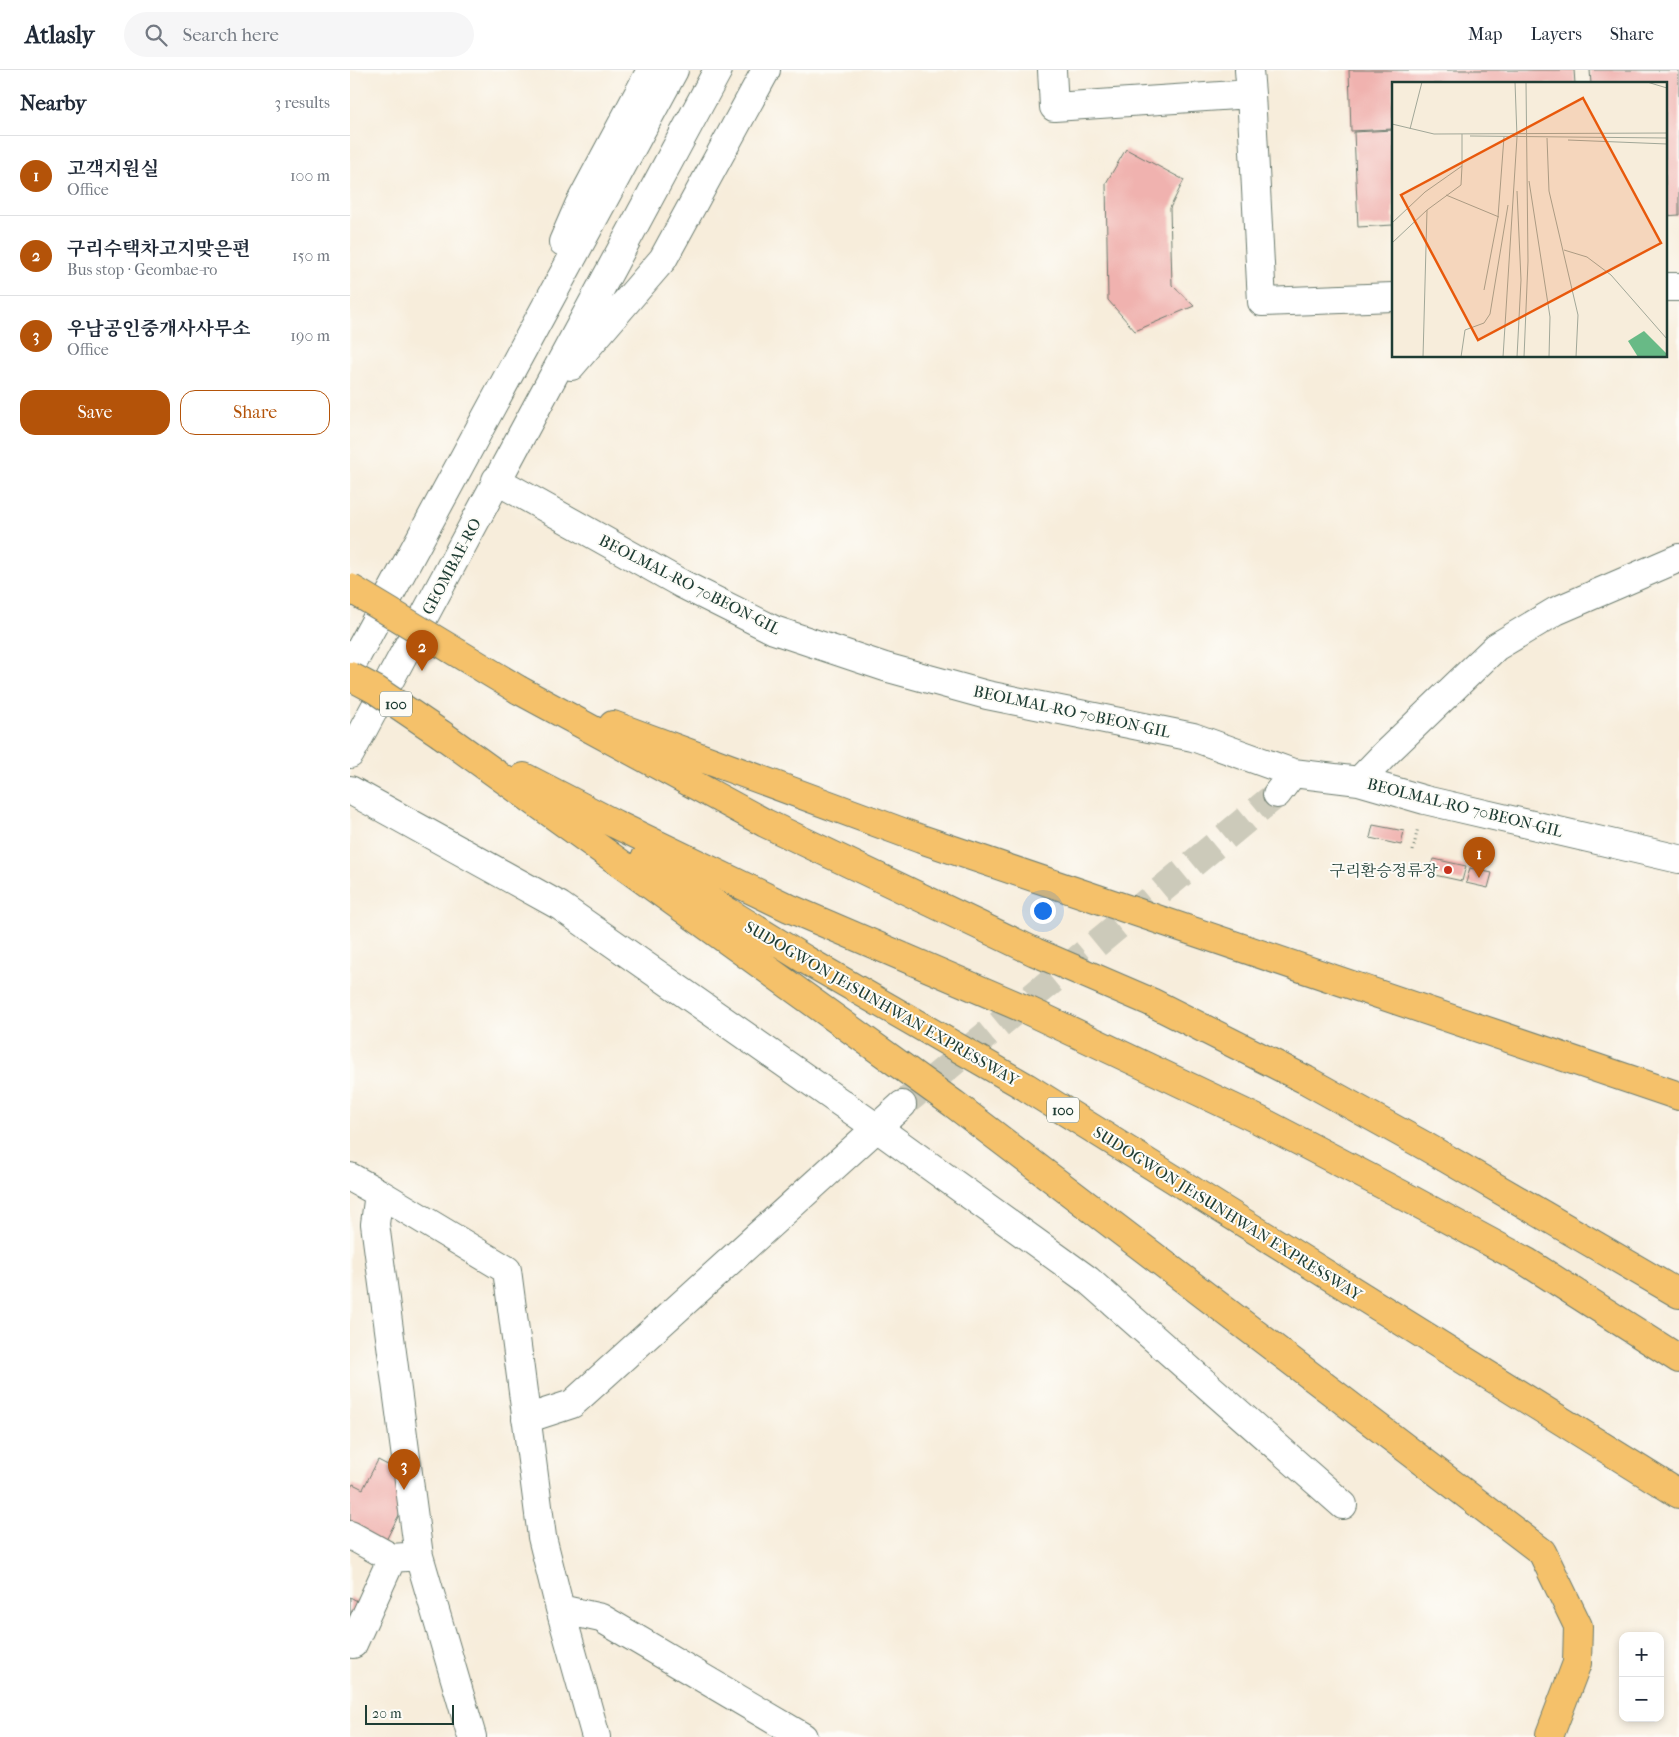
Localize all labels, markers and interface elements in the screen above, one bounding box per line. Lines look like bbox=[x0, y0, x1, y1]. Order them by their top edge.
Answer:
search box bbox=[124, 12, 474, 57]
text: Atlasly bbox=[25, 21, 94, 49]
icon: search bbox=[142, 21, 170, 49]
text: Search here bbox=[182, 24, 279, 46]
text: Map bbox=[1468, 24, 1502, 45]
text: Layers bbox=[1530, 24, 1582, 45]
text: Share bbox=[1610, 24, 1654, 45]
inset map bbox=[1392, 82, 1666, 358]
text: Nearby bbox=[20, 91, 86, 115]
text: 3 results bbox=[274, 93, 330, 112]
text: 고객지원실 bbox=[67, 158, 159, 180]
text: 1 bbox=[33, 166, 39, 185]
text: 100 m bbox=[290, 166, 330, 185]
text: Office bbox=[67, 180, 109, 199]
text: 구리수택차고지맞은편 bbox=[67, 238, 251, 260]
text: 2 bbox=[32, 246, 40, 265]
text: 150 m bbox=[292, 246, 330, 265]
text: Bus stop · Geombae-ro bbox=[67, 260, 217, 279]
text: 우남공인중개사사무소 bbox=[67, 318, 251, 340]
text: 3 bbox=[33, 326, 39, 345]
text: 190 m bbox=[290, 326, 330, 345]
text: Office bbox=[67, 340, 109, 359]
button: Save bbox=[20, 390, 170, 435]
button: Share bbox=[180, 390, 330, 435]
street label: GEOMBAE-RO bbox=[418, 515, 485, 618]
street label: BEOLMAL-RO 70BEON-GIL bbox=[596, 530, 784, 639]
pin: 2 bbox=[406, 630, 438, 671]
street label: BEOLMAL-RO 70BEON-GIL bbox=[972, 681, 1172, 742]
road number: 100 bbox=[380, 692, 412, 716]
street label: BEOLMAL-RO 70BEON-GIL bbox=[1365, 774, 1565, 841]
pin: 1 bbox=[1463, 837, 1495, 878]
place label: 구리환승정류장 bbox=[1330, 861, 1439, 880]
marker: 구리환승정류장 bbox=[1442, 864, 1454, 876]
your location bbox=[1030, 898, 1056, 924]
street label: SUDOGWON JE1SUNHWAN EXPRESSWAY bbox=[741, 917, 1023, 1091]
road number: 100 bbox=[1047, 1098, 1079, 1122]
street label: SUDOGWON JE1SUNHWAN EXPRESSWAY bbox=[1090, 1122, 1366, 1305]
pin: 3 bbox=[388, 1449, 420, 1490]
map controls bbox=[1619, 1632, 1664, 1722]
button: + bbox=[1619, 1632, 1664, 1677]
button: − bbox=[1619, 1677, 1664, 1722]
scale bar bbox=[365, 1702, 454, 1725]
text: 20 m bbox=[372, 1705, 402, 1722]

